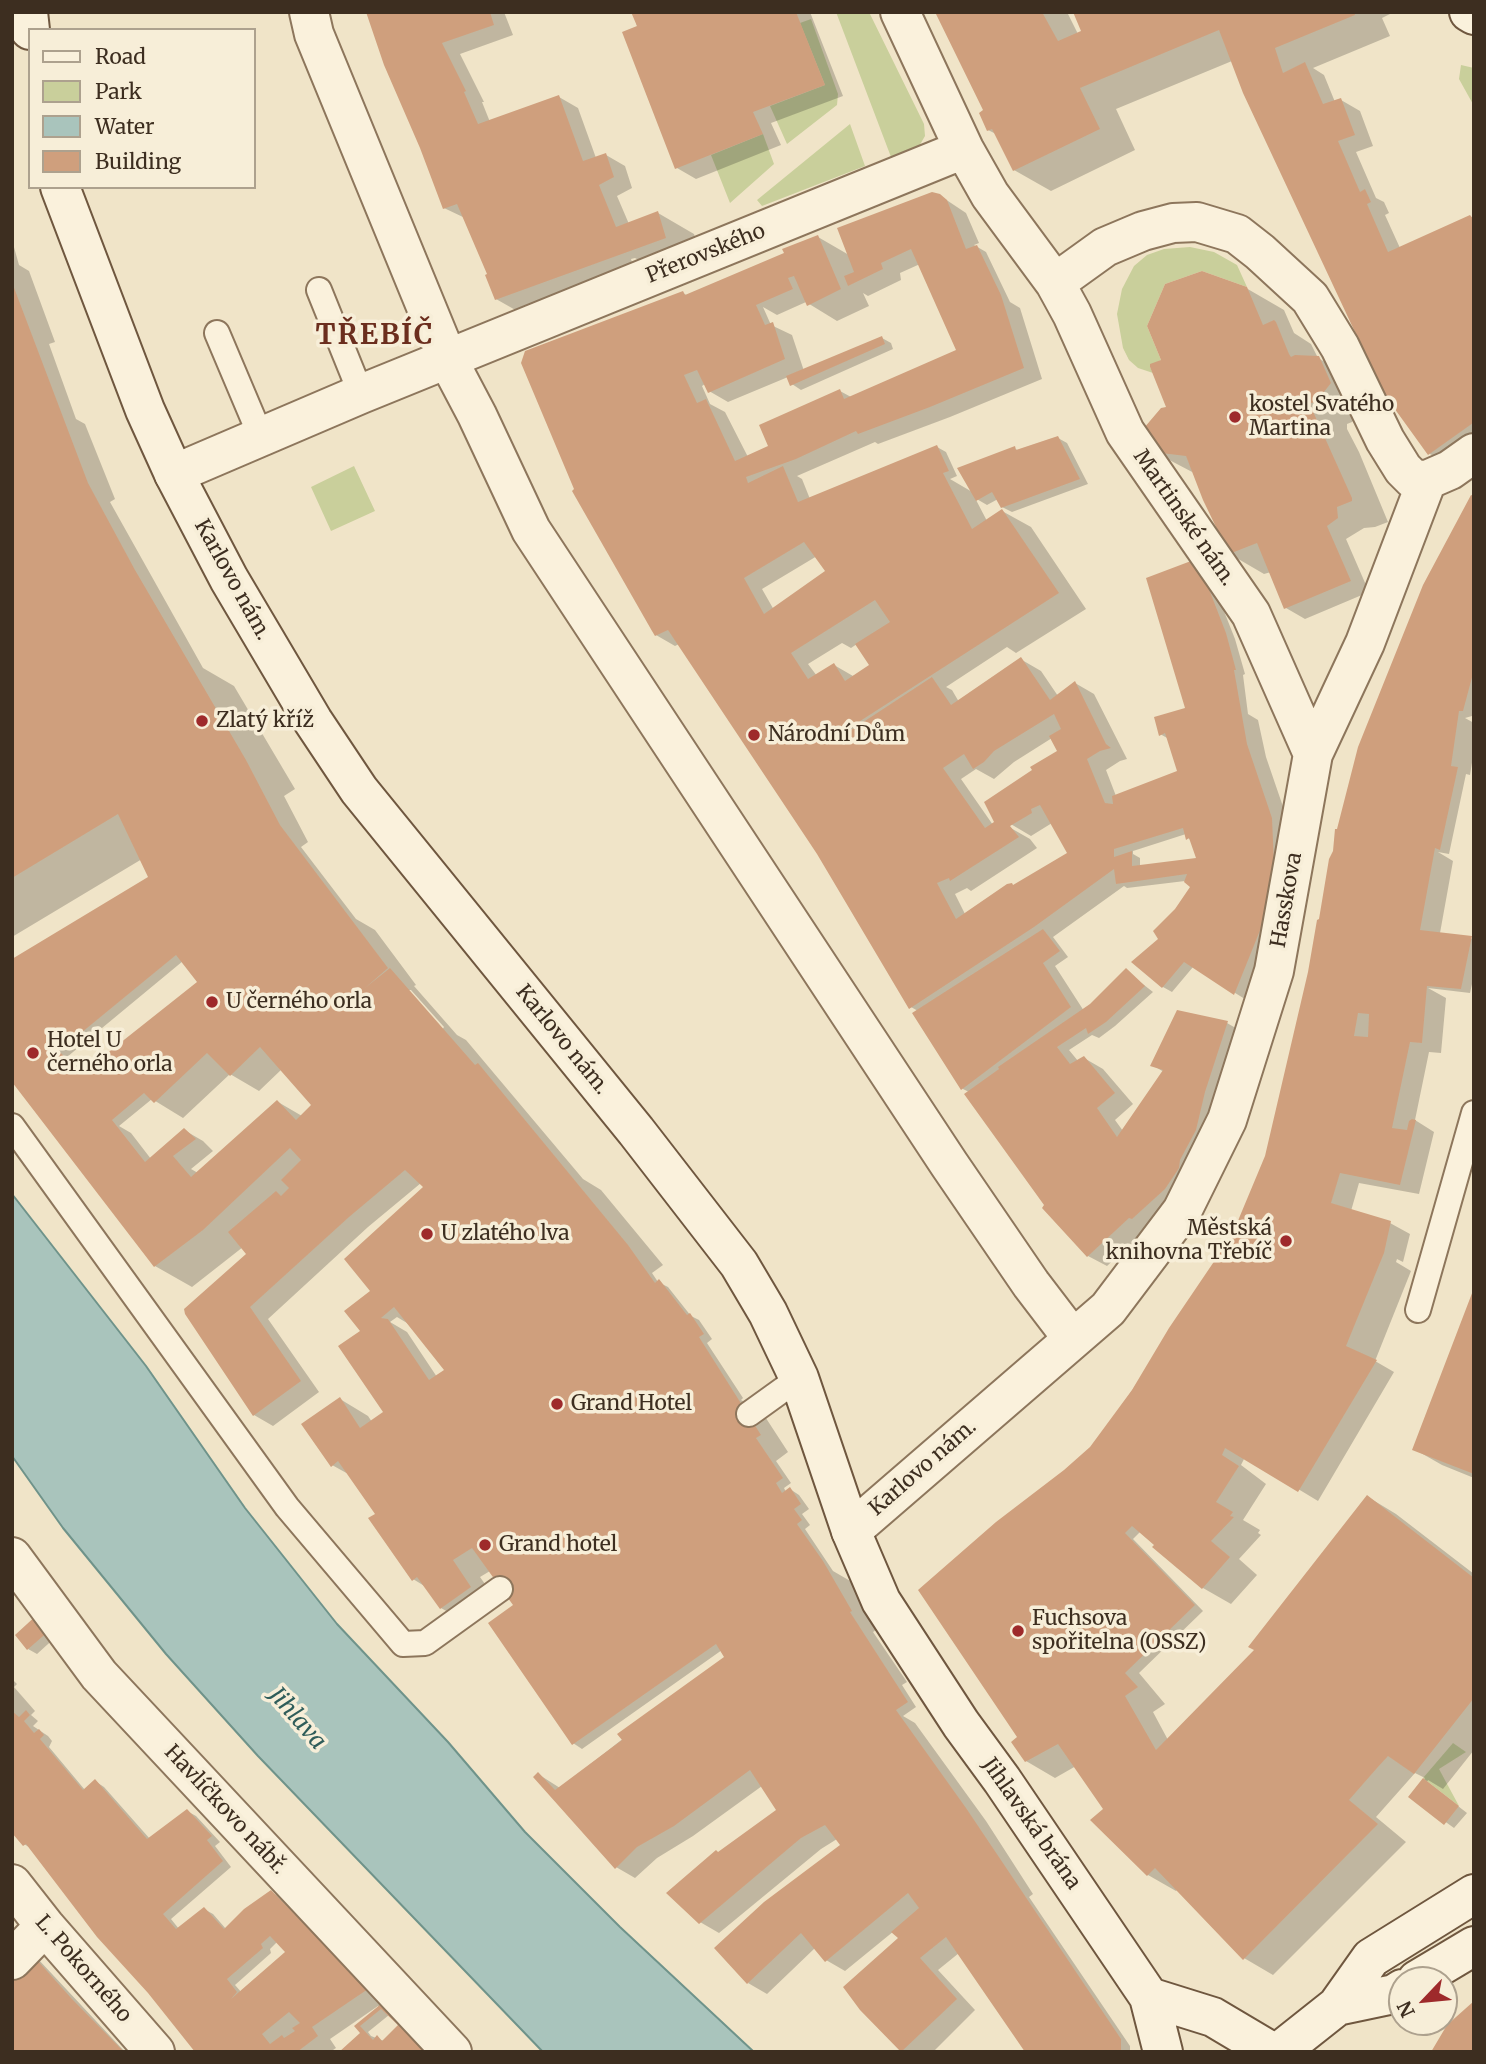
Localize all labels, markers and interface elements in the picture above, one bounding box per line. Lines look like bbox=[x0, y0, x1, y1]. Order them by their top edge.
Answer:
legend bbox=[28, 28, 256, 189]
text: Road bbox=[95, 43, 146, 70]
text: Park bbox=[95, 78, 142, 105]
text: Water bbox=[95, 113, 154, 140]
text: Building bbox=[95, 148, 181, 175]
street label: Přerovského bbox=[643, 219, 769, 289]
district label: TŘEBÍČ bbox=[316, 319, 434, 353]
place label: kostel Svatého Martina bbox=[1249, 392, 1394, 442]
marker: kostel Svatého Martina bbox=[1227, 409, 1243, 425]
street label: Martinské nám. bbox=[1128, 445, 1240, 591]
street label: Karlovo nám. bbox=[189, 515, 275, 645]
place label: Zlatý kříž bbox=[216, 708, 314, 734]
marker: Zlatý kříž bbox=[194, 713, 210, 729]
place label: Národní Dům bbox=[768, 722, 905, 748]
marker: Národní Dům bbox=[746, 727, 762, 743]
street label: Hasskova bbox=[1266, 850, 1308, 950]
street label: Karlovo nám. bbox=[510, 980, 614, 1100]
place label: U černého orla bbox=[226, 989, 372, 1015]
marker: U černého orla bbox=[204, 994, 220, 1010]
place label: Hotel U černého orla bbox=[47, 1028, 173, 1078]
marker: Hotel U černého orla bbox=[25, 1045, 41, 1061]
place label: Městská knihovna Třebíč bbox=[1105, 1216, 1272, 1266]
place label: U zlatého lva bbox=[441, 1221, 569, 1247]
marker: U zlatého lva bbox=[419, 1226, 435, 1242]
marker: Městská knihovna Třebíč bbox=[1278, 1233, 1294, 1249]
place label: Grand Hotel bbox=[571, 1391, 692, 1417]
marker: Grand Hotel bbox=[549, 1396, 565, 1412]
street label: Karlovo nám. bbox=[864, 1415, 982, 1521]
place label: Grand hotel bbox=[499, 1532, 617, 1558]
marker: Grand hotel bbox=[477, 1537, 493, 1553]
place label: Fuchsova spořitelna (OSSZ) bbox=[1032, 1606, 1206, 1656]
marker: Fuchsova spořitelna (OSSZ) bbox=[1010, 1623, 1026, 1639]
water label: Jihlava bbox=[263, 1683, 331, 1755]
street label: Havlíčkovo nábř. bbox=[159, 1740, 291, 1880]
street label: Jihlavská brána bbox=[976, 1753, 1086, 1895]
street label: L. Pokorného bbox=[30, 1910, 136, 2028]
north arrow bbox=[1388, 1966, 1458, 2036]
text: N bbox=[1392, 1997, 1420, 2021]

